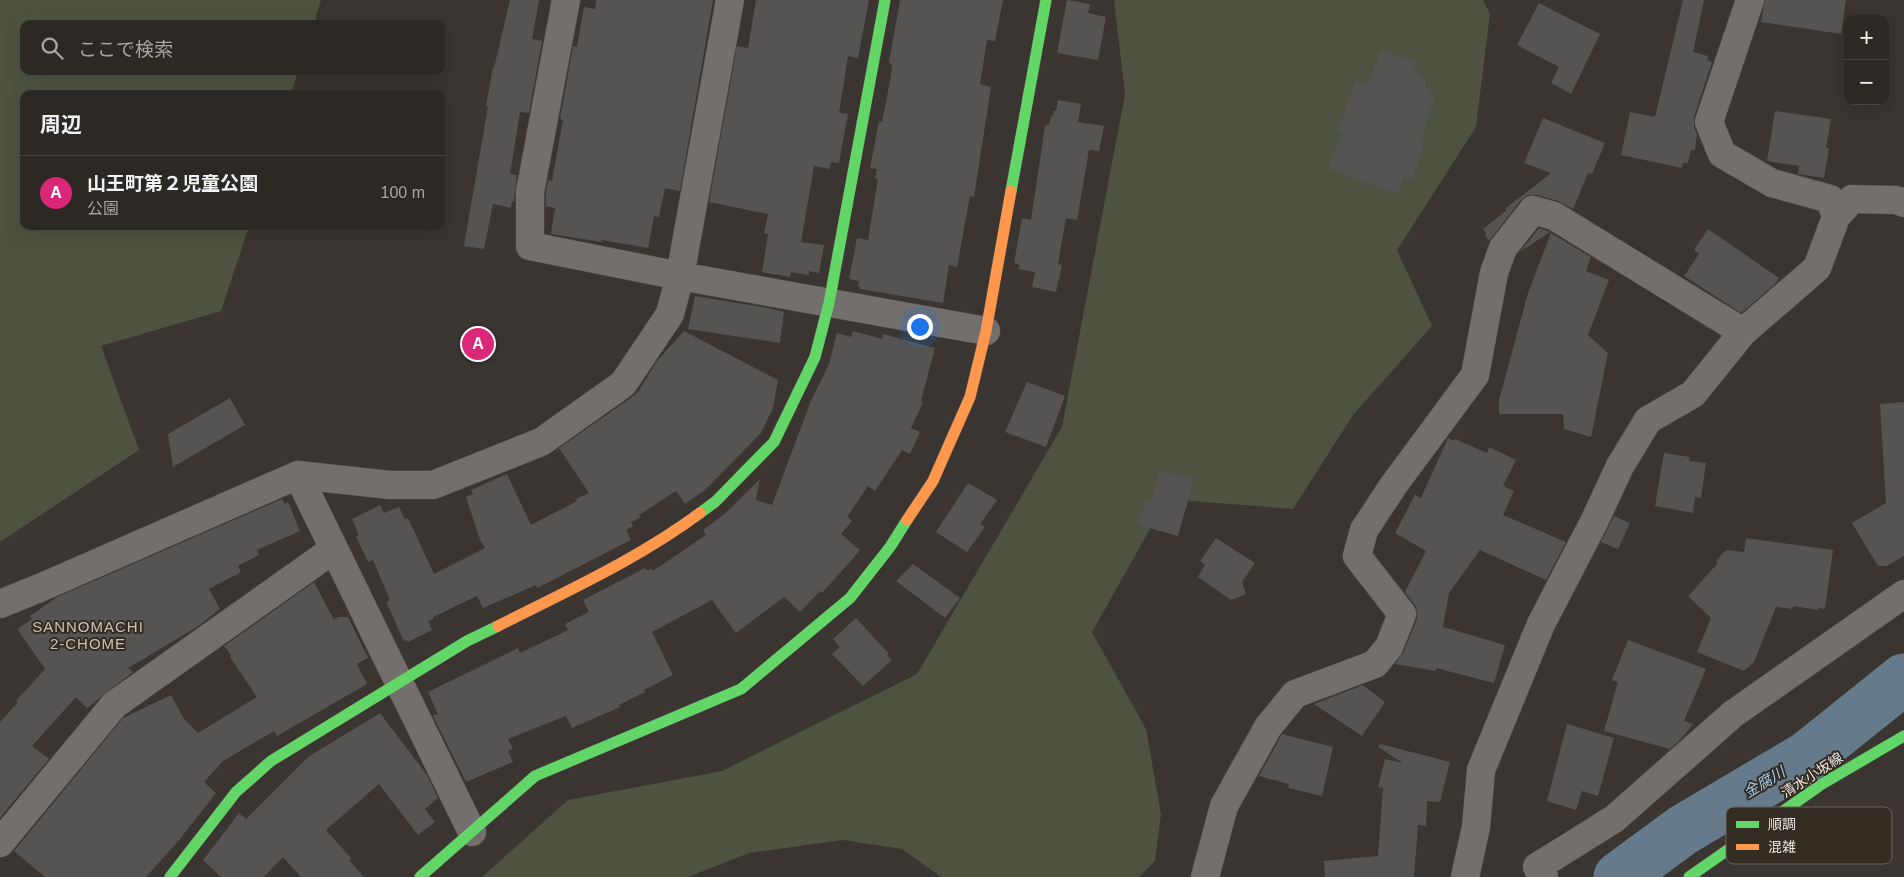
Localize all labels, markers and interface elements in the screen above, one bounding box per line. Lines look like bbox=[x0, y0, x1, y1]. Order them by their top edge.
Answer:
map controls bbox=[1844, 15, 1889, 105]
button: + bbox=[1844, 15, 1889, 60]
search box bbox=[20, 20, 445, 75]
icon: search bbox=[38, 34, 66, 62]
text: ここで検索 bbox=[78, 39, 173, 60]
button: − bbox=[1844, 60, 1889, 105]
text: 周辺 bbox=[40, 113, 82, 136]
text: 山王町第２児童公園 bbox=[87, 173, 258, 194]
text: A bbox=[50, 184, 62, 201]
text: 100 m bbox=[381, 184, 425, 201]
text: 公園 bbox=[87, 200, 119, 217]
your location bbox=[907, 314, 933, 340]
pin: A bbox=[462, 325, 494, 363]
district label: SANNOMACHI 2-CHOME bbox=[32, 618, 144, 652]
street label: 清水小坂線 bbox=[1778, 749, 1846, 801]
water label: 金腐川 bbox=[1740, 762, 1789, 801]
legend bbox=[1726, 807, 1892, 864]
text: 順調 bbox=[1768, 816, 1796, 832]
text: 混雑 bbox=[1768, 839, 1796, 855]

